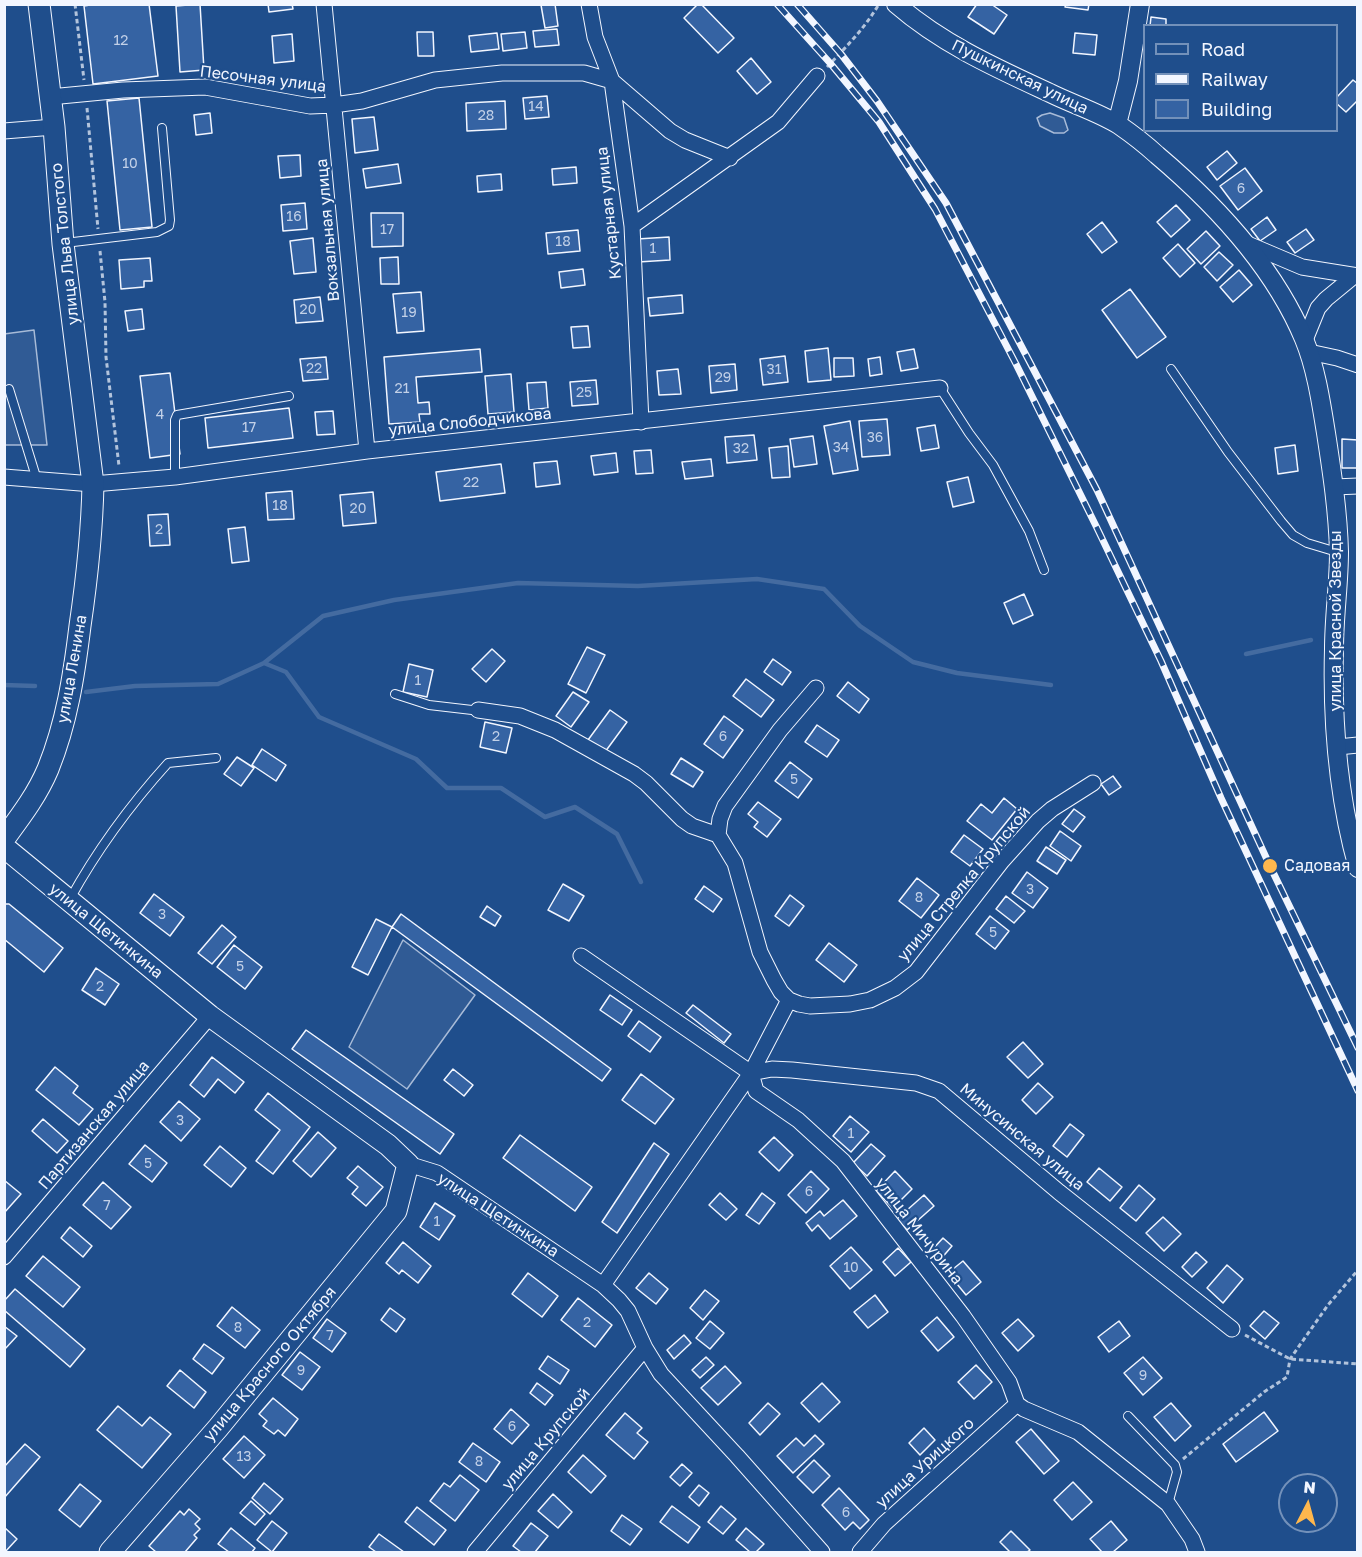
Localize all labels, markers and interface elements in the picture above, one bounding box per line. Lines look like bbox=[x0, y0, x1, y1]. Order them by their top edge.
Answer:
legend bbox=[1143, 24, 1338, 132]
house number: 12 bbox=[114, 33, 128, 49]
street label: Пушкинская улица bbox=[949, 36, 1091, 118]
text: Road bbox=[1201, 38, 1245, 60]
street label: Песочная улица bbox=[199, 62, 327, 96]
text: Railway bbox=[1201, 68, 1268, 90]
text: Building bbox=[1201, 98, 1272, 120]
house number: 14 bbox=[528, 99, 544, 115]
house number: 28 bbox=[478, 108, 494, 124]
street label: Кустарная улица bbox=[592, 146, 626, 280]
house number: 10 bbox=[122, 156, 138, 172]
street label: Вокзальная улица bbox=[312, 158, 344, 302]
street label: улица Льва Толстого bbox=[47, 162, 83, 326]
house number: 6 bbox=[1237, 181, 1245, 197]
house number: 16 bbox=[286, 209, 302, 225]
house number: 17 bbox=[380, 222, 394, 238]
house number: 18 bbox=[555, 234, 571, 250]
house number: 1 bbox=[650, 241, 656, 257]
house number: 20 bbox=[300, 302, 316, 318]
house number: 19 bbox=[401, 305, 417, 321]
house number: 22 bbox=[306, 361, 322, 377]
house number: 31 bbox=[767, 362, 781, 378]
house number: 29 bbox=[715, 370, 731, 386]
house number: 21 bbox=[395, 381, 409, 397]
house number: 25 bbox=[576, 385, 592, 401]
street label: улица Слободчикова bbox=[387, 404, 553, 440]
house number: 4 bbox=[156, 407, 164, 423]
house number: 17 bbox=[242, 420, 256, 436]
house number: 36 bbox=[867, 430, 883, 446]
house number: 34 bbox=[833, 440, 849, 456]
house number: 32 bbox=[733, 441, 749, 457]
house number: 22 bbox=[463, 475, 479, 491]
house number: 18 bbox=[272, 498, 288, 514]
house number: 20 bbox=[350, 501, 366, 517]
house number: 2 bbox=[155, 522, 163, 538]
street label: улица Красной Звезды bbox=[1326, 530, 1346, 712]
street label: улица Ленина bbox=[53, 613, 91, 725]
house number: 1 bbox=[415, 673, 421, 689]
house number: 2 bbox=[492, 729, 500, 745]
house number: 6 bbox=[719, 729, 727, 745]
house number: 5 bbox=[790, 772, 798, 788]
street label: улица Стрелка Крупской bbox=[894, 803, 1034, 965]
place label: Садовая bbox=[1284, 856, 1350, 876]
marker: Садовая bbox=[1261, 857, 1279, 875]
street label: улица Щетинкина bbox=[45, 879, 167, 983]
house number: 3 bbox=[1026, 882, 1034, 898]
house number: 8 bbox=[915, 890, 923, 906]
house number: 3 bbox=[158, 907, 166, 923]
house number: 5 bbox=[989, 925, 997, 941]
house number: 5 bbox=[236, 959, 244, 975]
house number: 2 bbox=[96, 979, 104, 995]
street label: Партизанская улица bbox=[34, 1057, 154, 1193]
street label: Минусинская улица bbox=[956, 1079, 1088, 1195]
house number: 3 bbox=[176, 1113, 184, 1129]
house number: 1 bbox=[848, 1126, 854, 1142]
house number: 5 bbox=[144, 1156, 152, 1172]
street label: улица Щетинкина bbox=[434, 1169, 562, 1261]
street label: улица Мичурина bbox=[871, 1174, 967, 1288]
house number: 6 bbox=[805, 1184, 813, 1200]
house number: 7 bbox=[103, 1198, 111, 1214]
house number: 1 bbox=[434, 1214, 440, 1230]
house number: 10 bbox=[843, 1260, 859, 1276]
street label: улица Красного Октября bbox=[200, 1283, 340, 1445]
house number: 2 bbox=[583, 1315, 591, 1331]
house number: 8 bbox=[234, 1320, 242, 1336]
house number: 7 bbox=[326, 1328, 334, 1344]
house number: 9 bbox=[297, 1363, 305, 1379]
house number: 9 bbox=[1139, 1368, 1147, 1384]
street label: улица Крупской bbox=[498, 1384, 594, 1494]
street label: улица Урицкого bbox=[872, 1414, 978, 1512]
house number: 6 bbox=[508, 1419, 516, 1435]
house number: 13 bbox=[237, 1449, 251, 1465]
house number: 8 bbox=[475, 1454, 483, 1470]
north arrow bbox=[1278, 1473, 1338, 1533]
text: N bbox=[1303, 1477, 1317, 1498]
house number: 6 bbox=[842, 1505, 850, 1521]

